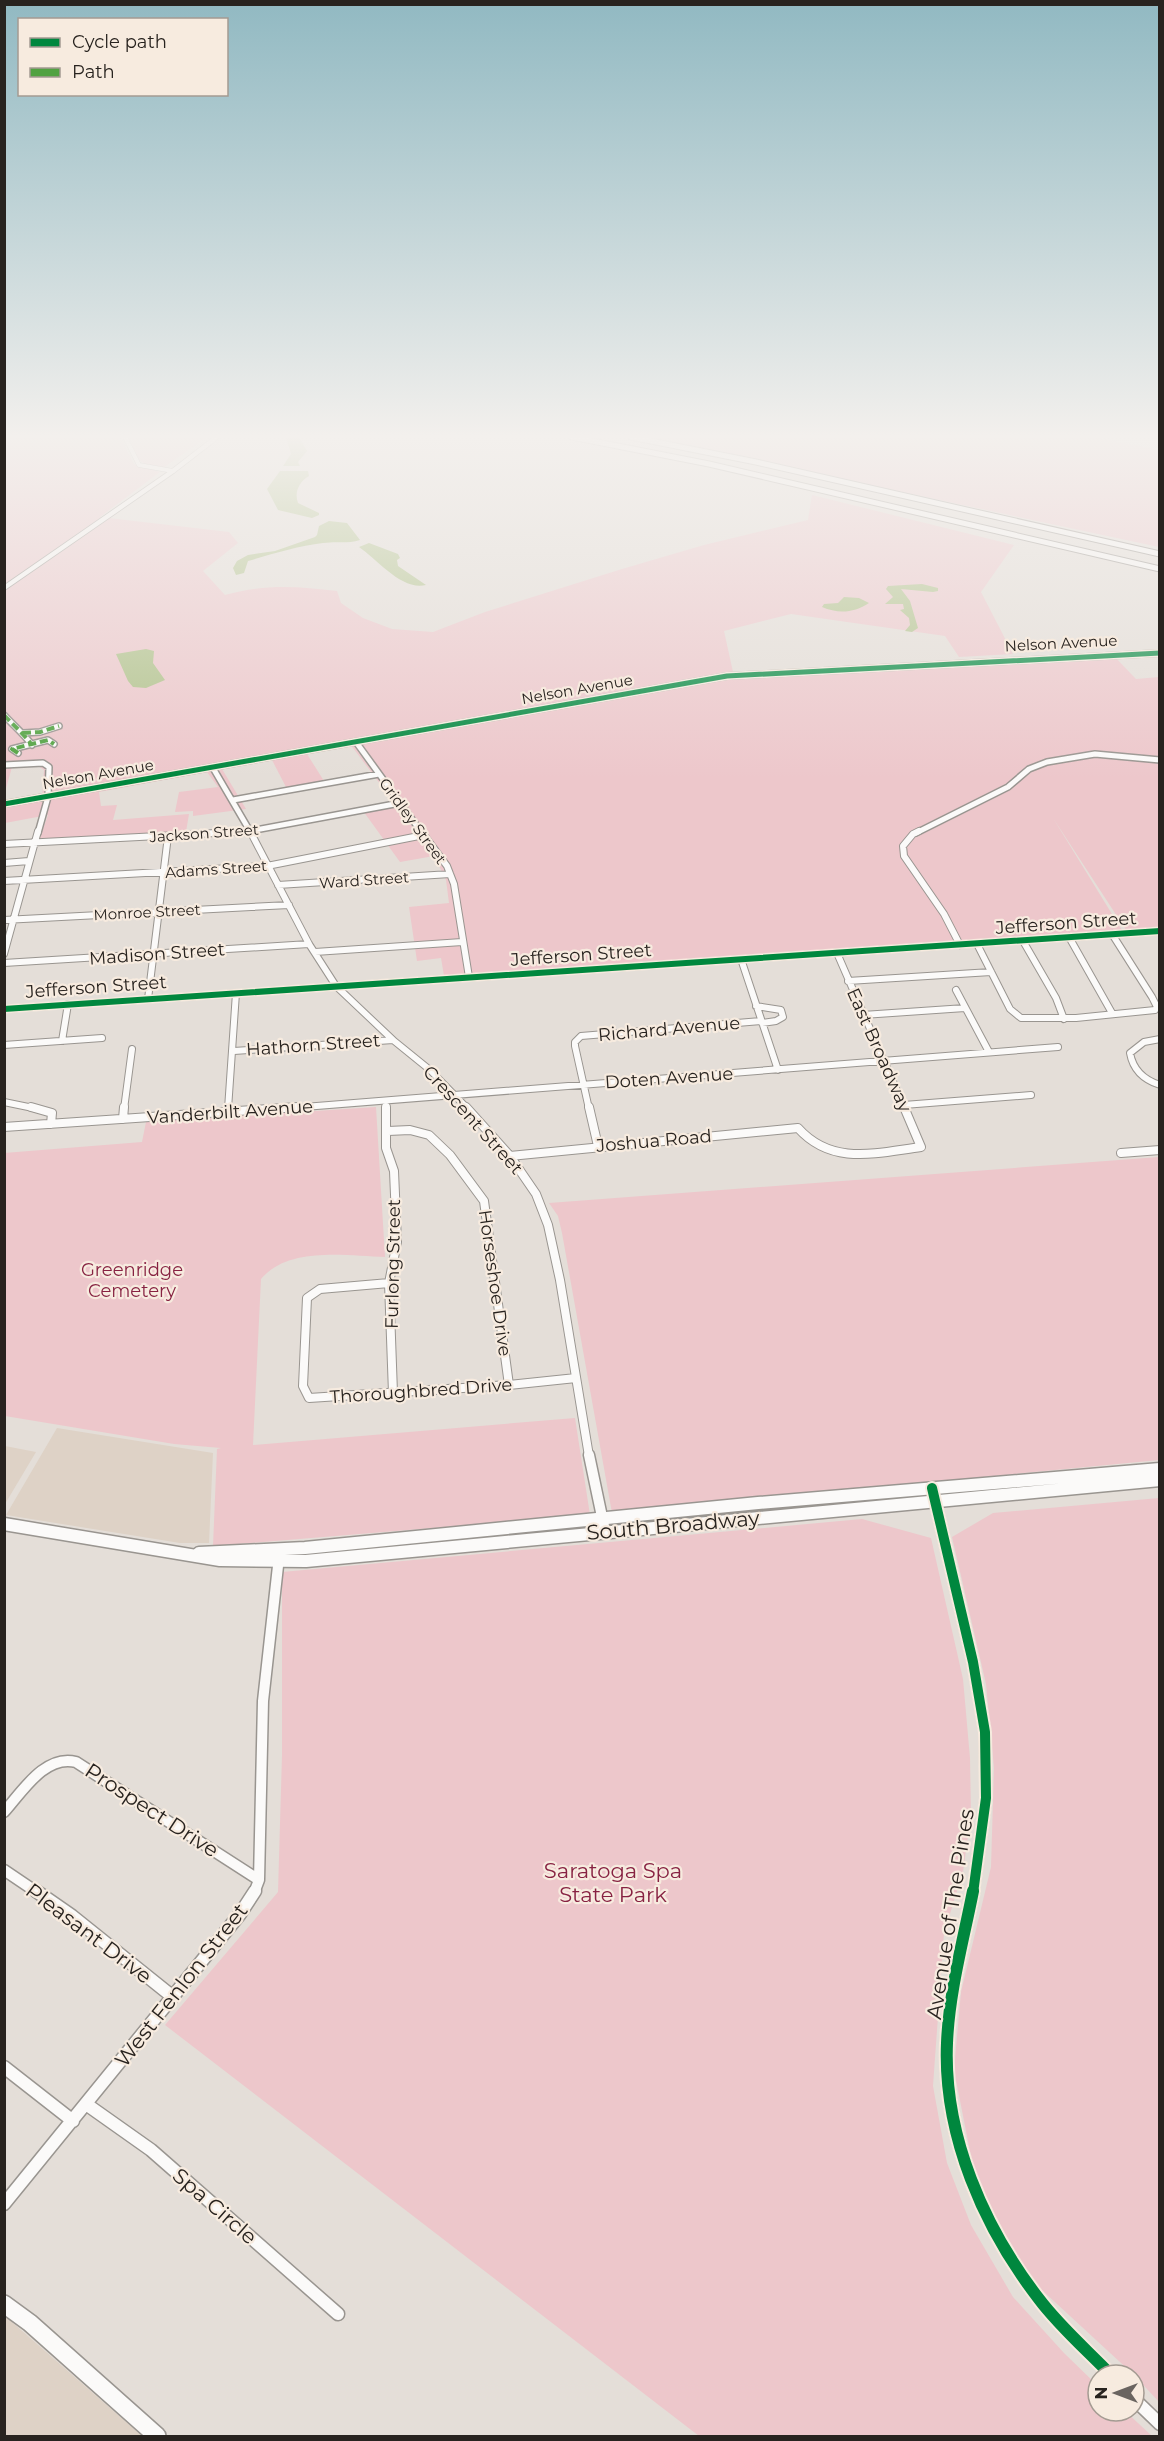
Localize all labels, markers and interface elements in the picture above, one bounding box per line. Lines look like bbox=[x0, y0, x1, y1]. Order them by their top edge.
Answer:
legend bbox=[18, 18, 228, 96]
text: Cycle path bbox=[72, 31, 167, 53]
text: Path bbox=[72, 61, 115, 83]
street label: Nelson Avenue bbox=[1004, 631, 1118, 655]
street label: Nelson Avenue bbox=[520, 670, 634, 708]
street label: Nelson Avenue bbox=[41, 755, 155, 793]
street label: Gridley Street bbox=[375, 774, 451, 868]
street label: Jackson Street bbox=[148, 820, 259, 846]
street label: Adams Street bbox=[164, 856, 268, 882]
street label: Ward Street bbox=[318, 867, 410, 893]
street label: Monroe Street bbox=[93, 900, 201, 924]
street label: Jefferson Street bbox=[994, 907, 1137, 939]
street label: Madison Street bbox=[88, 938, 226, 970]
street label: Jefferson Street bbox=[509, 939, 652, 971]
street label: Jefferson Street bbox=[24, 971, 167, 1003]
street label: East Broadway bbox=[842, 985, 916, 1116]
street label: Richard Avenue bbox=[597, 1012, 741, 1046]
street label: Hathorn Street bbox=[245, 1029, 381, 1061]
street label: Crescent Street bbox=[418, 1061, 528, 1179]
street label: Doten Avenue bbox=[604, 1063, 734, 1093]
street label: Vanderbilt Avenue bbox=[146, 1095, 314, 1129]
street label: Joshua Road bbox=[594, 1125, 713, 1157]
street label: Furlong Street bbox=[381, 1199, 405, 1329]
street label: Horseshoe Drive bbox=[474, 1208, 516, 1358]
park label: Greenridge Cemetery bbox=[81, 1259, 183, 1302]
street label: Thoroughbred Drive bbox=[329, 1374, 513, 1408]
street label: South Broadway bbox=[585, 1505, 761, 1545]
street label: Prospect Drive bbox=[81, 1758, 223, 1862]
street label: Avenue of The Pines bbox=[921, 1807, 979, 2021]
park label: Saratoga Spa State Park bbox=[544, 1858, 682, 1907]
street label: Pleasant Drive bbox=[21, 1877, 157, 1989]
street label: West Fenlon Street bbox=[109, 1898, 253, 2072]
street label: Spa Circle bbox=[168, 2163, 262, 2249]
north arrow bbox=[1086, 2363, 1146, 2423]
text: N bbox=[1092, 2387, 1111, 2399]

